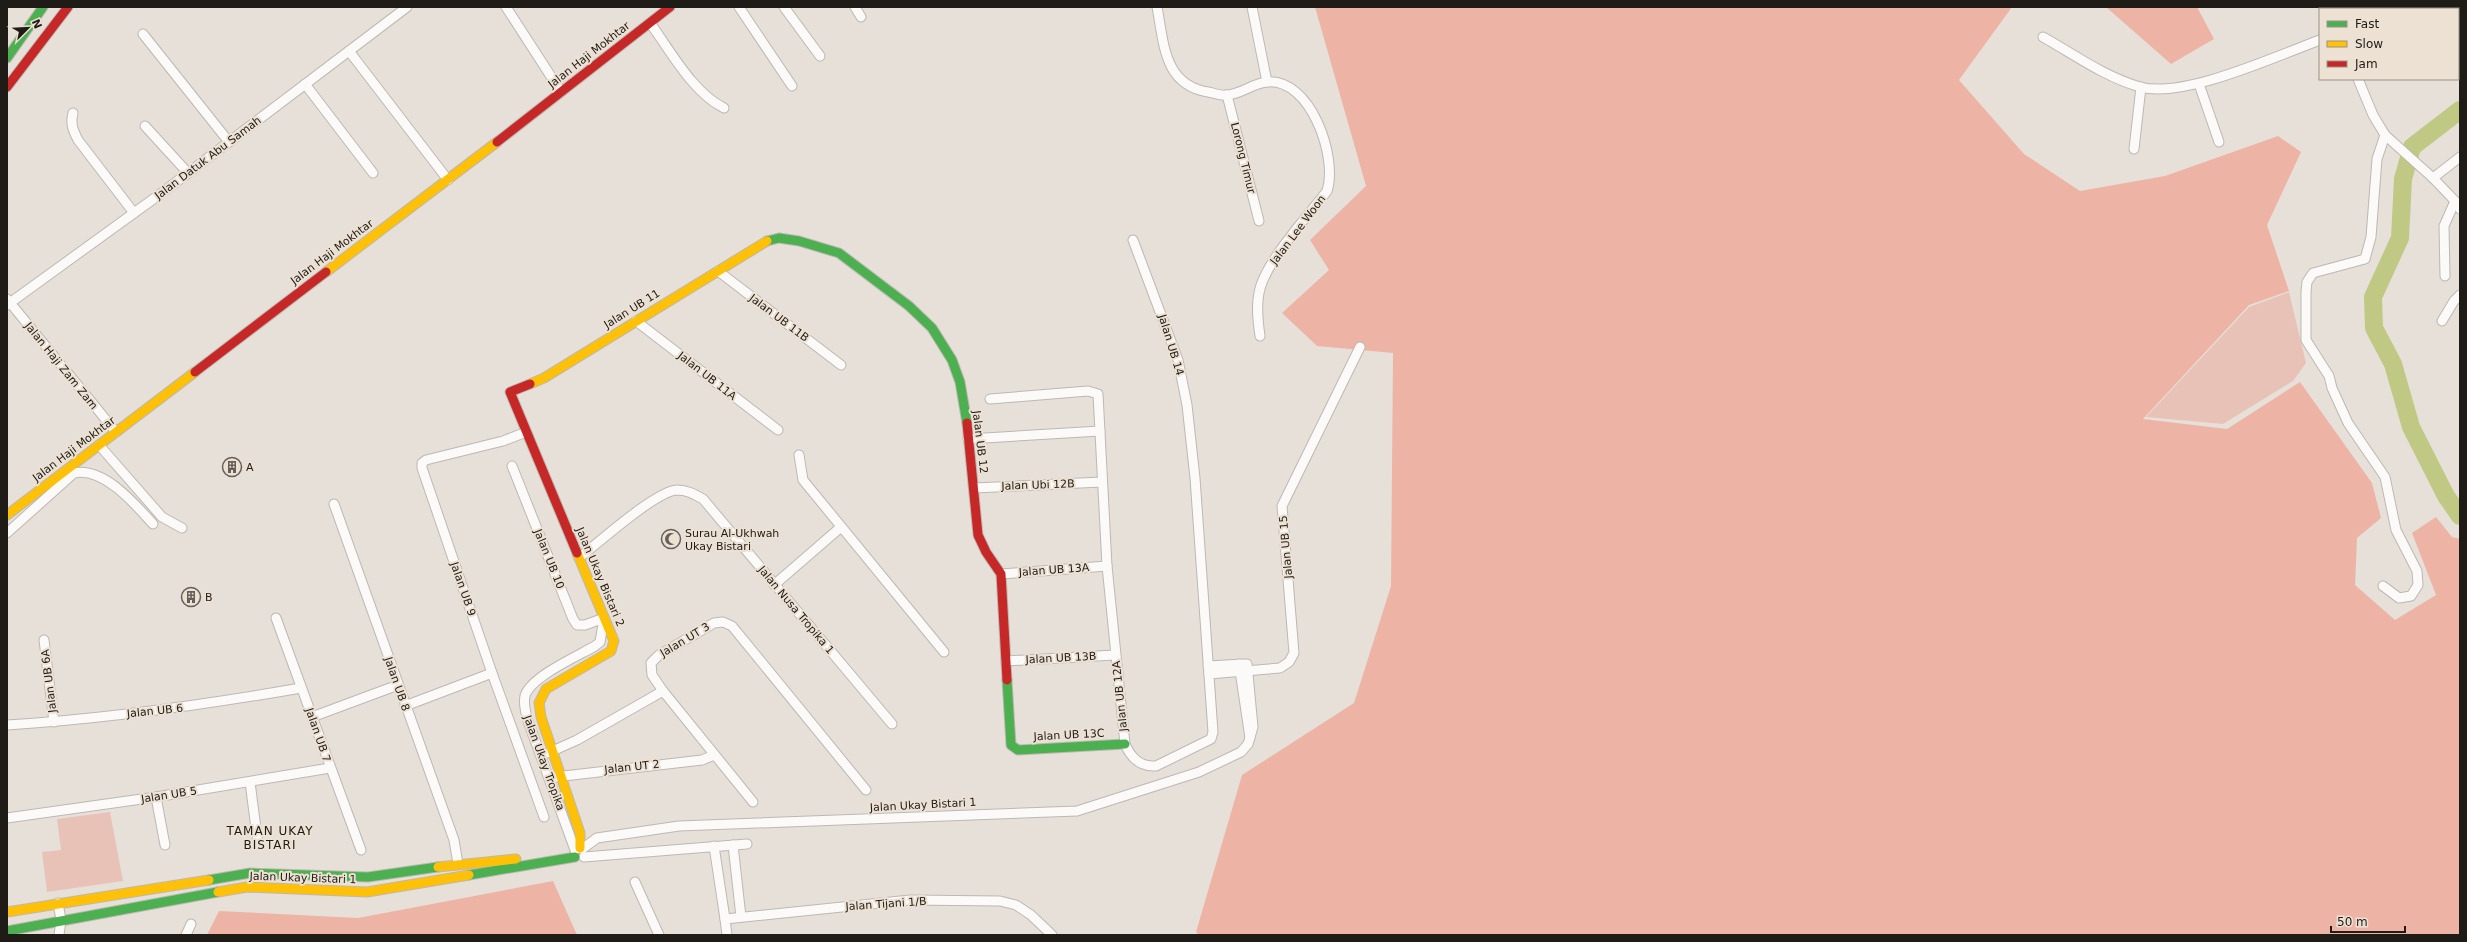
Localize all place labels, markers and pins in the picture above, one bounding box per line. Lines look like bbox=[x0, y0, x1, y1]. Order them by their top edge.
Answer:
building icon: A bbox=[221, 456, 243, 478]
place label: A bbox=[246, 461, 254, 474]
place label: Surau Al-Ukhwah Ukay Bistari bbox=[685, 527, 779, 553]
mosque icon: Surau Al-Ukhwah Ukay Bistari bbox=[660, 528, 682, 550]
building icon: B bbox=[180, 586, 202, 608]
place label: B bbox=[205, 591, 213, 604]

